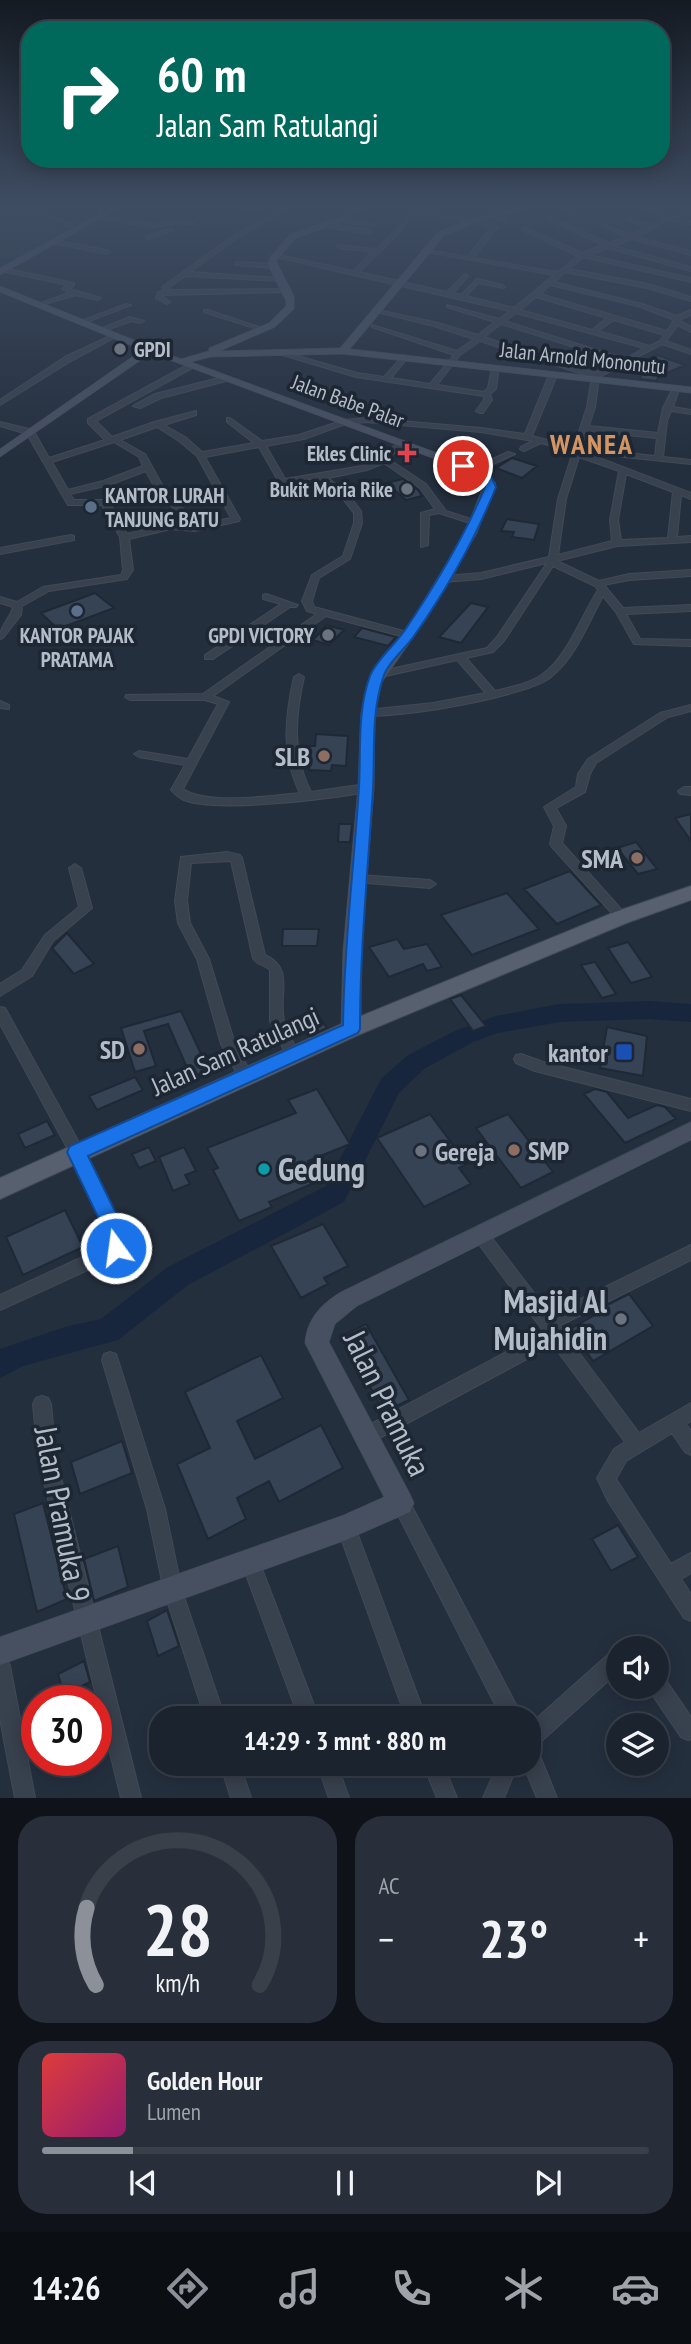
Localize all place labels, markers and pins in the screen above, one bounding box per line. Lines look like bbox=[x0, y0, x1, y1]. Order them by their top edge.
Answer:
place label: GPDI bbox=[134, 336, 171, 363]
marker: GPDI bbox=[112, 341, 128, 357]
pin bbox=[433, 436, 493, 496]
place label: Ekles Clinic bbox=[307, 440, 392, 467]
marker: Ekles Clinic bbox=[397, 443, 417, 463]
place label: Bukit Moria Rike bbox=[270, 476, 393, 503]
marker: Bukit Moria Rike bbox=[399, 481, 415, 497]
place label: KANTOR LURAH TANJUNG BATU bbox=[105, 482, 224, 533]
marker: KANTOR LURAH TANJUNG BATU bbox=[83, 499, 99, 515]
marker: KANTOR PAJAK PRATAMA bbox=[69, 603, 85, 619]
place label: KANTOR PAJAK PRATAMA bbox=[20, 622, 134, 673]
place label: GPDI VICTORY bbox=[208, 622, 315, 649]
marker: GPDI VICTORY bbox=[320, 627, 336, 643]
place label: SLB bbox=[275, 740, 310, 773]
marker: SLB bbox=[316, 748, 332, 764]
place label: SMA bbox=[581, 842, 624, 875]
marker: SMA bbox=[629, 850, 645, 866]
place label: SD bbox=[100, 1033, 125, 1066]
place label: kantor bbox=[548, 1036, 608, 1069]
marker: SD bbox=[131, 1041, 147, 1057]
marker: kantor bbox=[614, 1042, 634, 1062]
place label: SMP bbox=[528, 1134, 569, 1167]
place label: Gereja bbox=[435, 1135, 495, 1168]
marker: SMP bbox=[506, 1142, 522, 1158]
marker: Gereja bbox=[413, 1143, 429, 1159]
place label: Gedung bbox=[278, 1148, 365, 1190]
marker: Gedung bbox=[256, 1161, 272, 1177]
place label: Masjid Al Mujahidin bbox=[494, 1280, 607, 1359]
marker: Masjid Al Mujahidin bbox=[613, 1311, 629, 1327]

